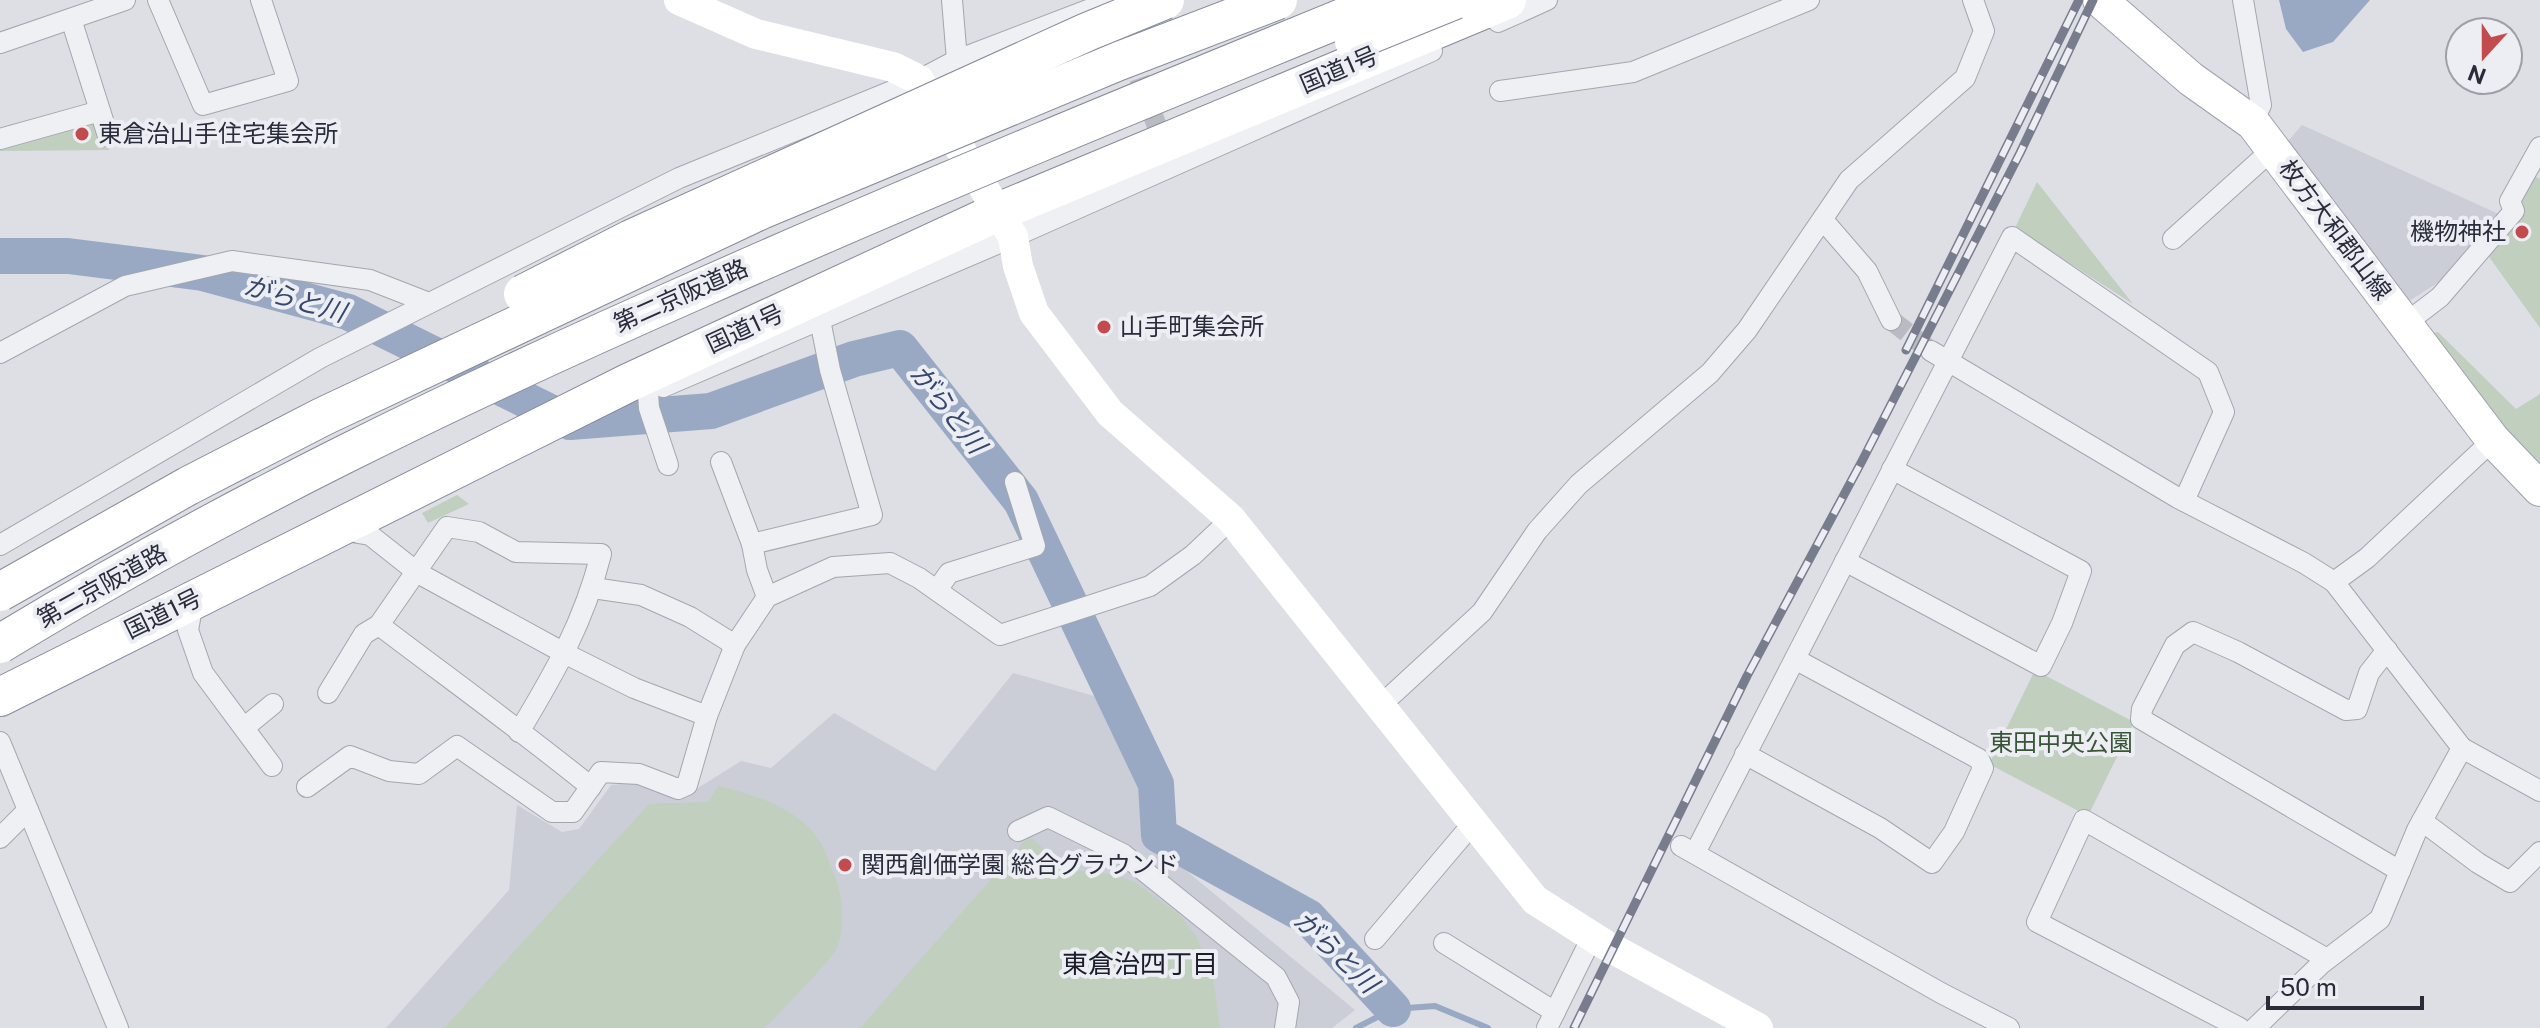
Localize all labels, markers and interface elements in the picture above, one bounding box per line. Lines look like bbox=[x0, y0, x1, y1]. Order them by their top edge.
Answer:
north arrow bbox=[2444, 16, 2524, 96]
street label: 国道1号 bbox=[1295, 40, 1382, 98]
text: N bbox=[2464, 59, 2490, 90]
place label: 東倉治山手住宅集会所 bbox=[98, 119, 338, 147]
marker: 東倉治山手住宅集会所 bbox=[73, 125, 91, 143]
street label: 枚方大和郡山線 bbox=[2274, 154, 2398, 305]
place label: 機物神社 bbox=[2410, 217, 2506, 245]
marker: 機物神社 bbox=[2513, 223, 2531, 241]
street label: 第二京阪道路 bbox=[609, 253, 752, 337]
water label: がらと川 bbox=[241, 269, 352, 329]
street label: 国道1号 bbox=[702, 298, 788, 358]
place label: 山手町集会所 bbox=[1120, 312, 1264, 340]
marker: 山手町集会所 bbox=[1095, 318, 1113, 336]
water label: がらと川 bbox=[904, 358, 994, 462]
street label: 第二京阪道路 bbox=[32, 538, 171, 632]
street label: 国道1号 bbox=[120, 583, 205, 644]
park label: 東田中央公園 bbox=[1989, 728, 2133, 756]
place label: 関西創価学園 総合グラウンド bbox=[861, 850, 1179, 878]
marker: 関西創価学園 総合グラウンド bbox=[836, 856, 854, 874]
water label: がらと川 bbox=[1288, 904, 1387, 1001]
district label: 東倉治四丁目 bbox=[1062, 948, 1218, 979]
scale bar bbox=[2268, 960, 2422, 1010]
text: 50 m bbox=[2280, 973, 2337, 1001]

